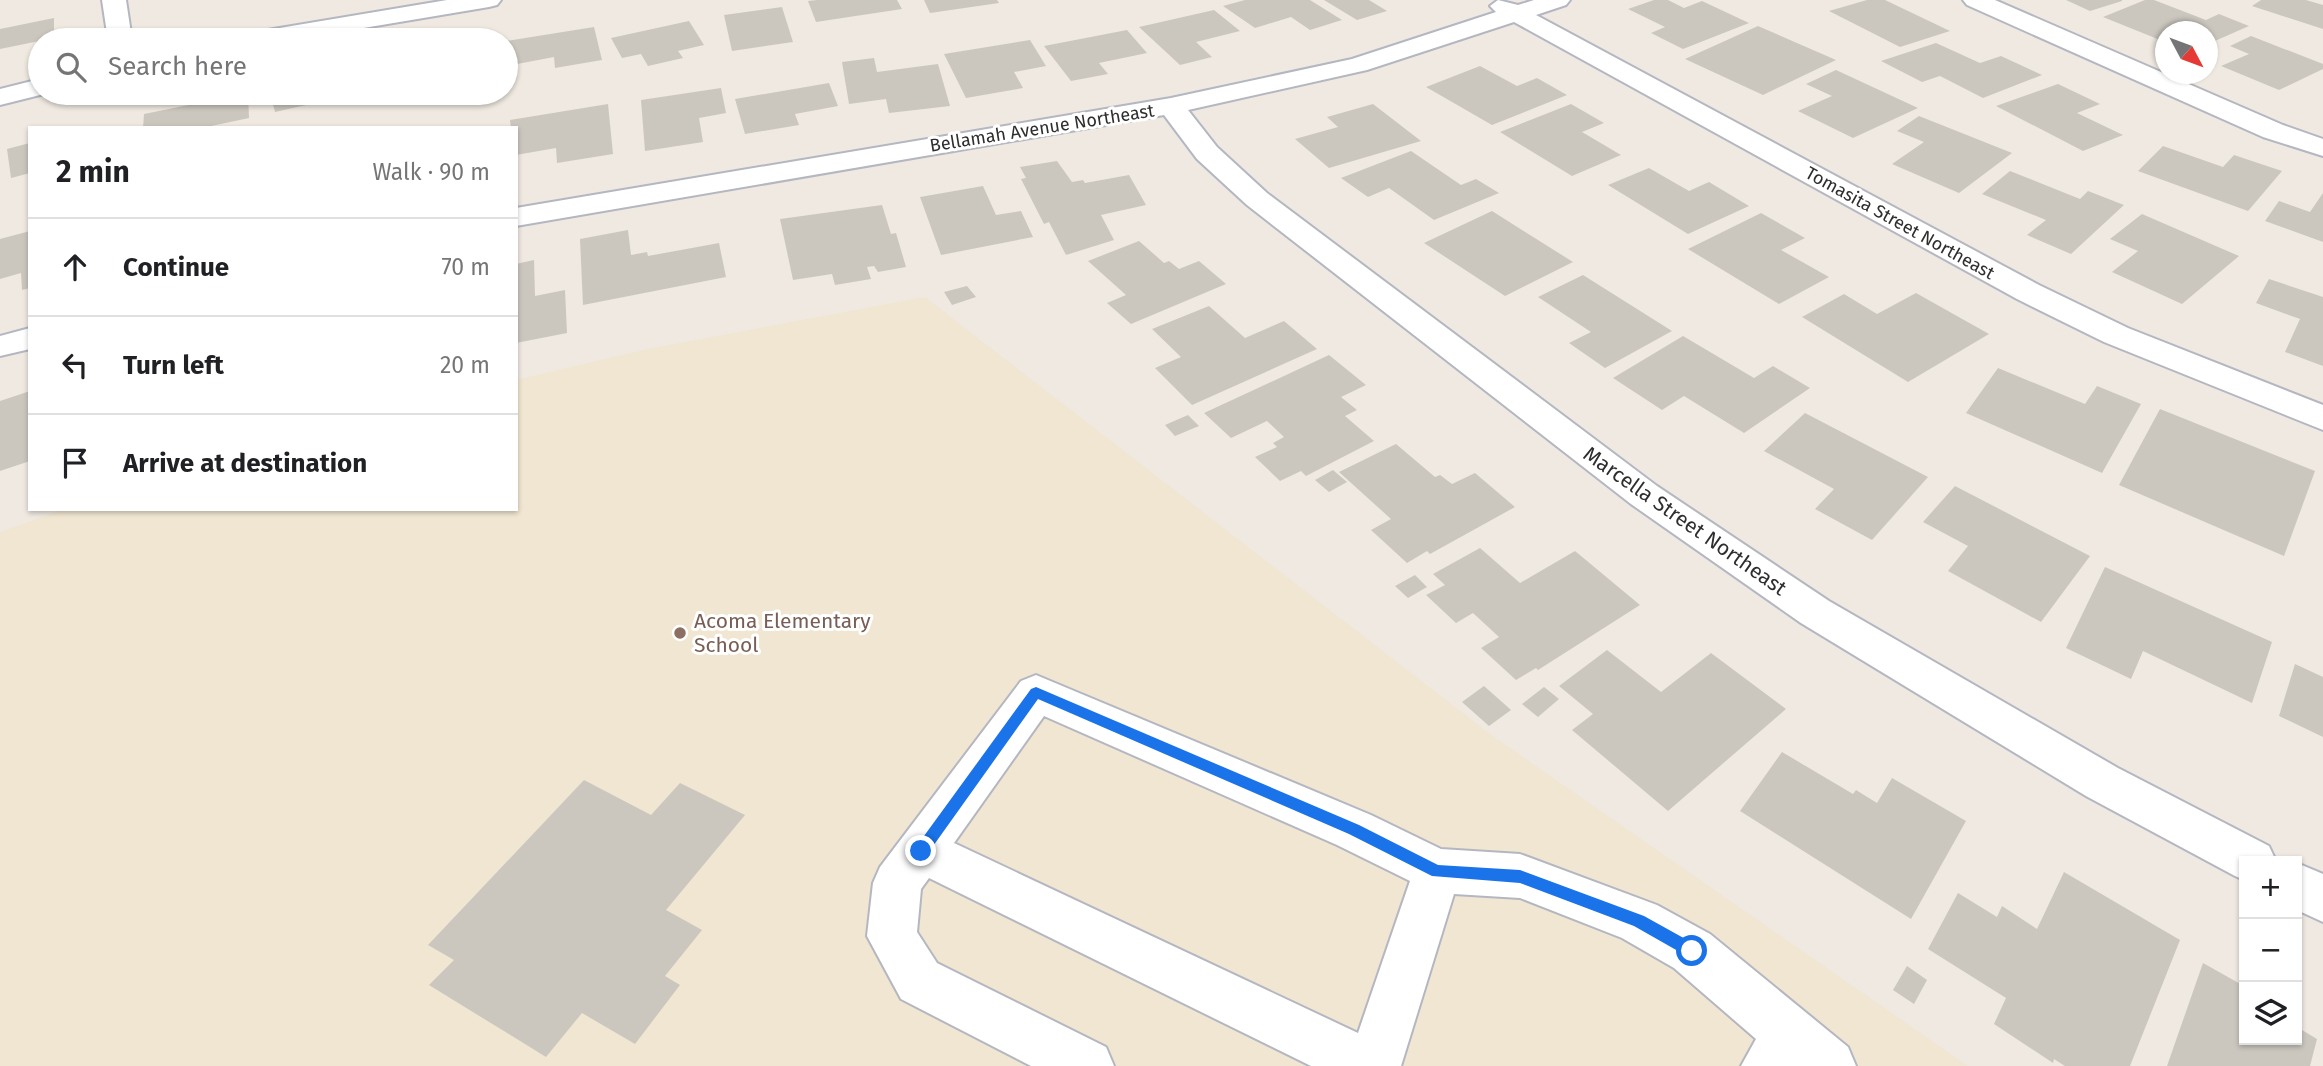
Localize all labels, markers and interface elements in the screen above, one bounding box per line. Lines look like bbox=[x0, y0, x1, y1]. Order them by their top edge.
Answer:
north arrow bbox=[2155, 21, 2218, 84]
search box bbox=[28, 28, 518, 105]
icon: search bbox=[52, 48, 90, 86]
text: Search here bbox=[108, 51, 247, 82]
street label: Bellamah Avenue Northeast bbox=[928, 99, 1156, 157]
text: 2 min bbox=[56, 154, 130, 190]
text: Walk · 90 m bbox=[372, 158, 490, 186]
street label: Tomasita Street Northeast bbox=[1802, 162, 1999, 284]
icon: ahead bbox=[56, 248, 94, 286]
text: Continue bbox=[123, 252, 229, 283]
text: 70 m bbox=[441, 253, 490, 281]
icon: left bbox=[56, 346, 94, 384]
text: Turn left bbox=[123, 350, 224, 381]
text: 20 m bbox=[440, 351, 490, 379]
street label: Marcella Street Northeast bbox=[1578, 441, 1792, 601]
icon: arrive bbox=[56, 444, 94, 482]
text: Arrive at destination bbox=[123, 448, 367, 479]
place label: Acoma Elementary School bbox=[694, 608, 871, 658]
marker: Acoma Elementary School bbox=[672, 625, 688, 641]
route end bbox=[905, 835, 936, 866]
map controls bbox=[2239, 856, 2302, 1045]
button: + bbox=[2239, 856, 2302, 919]
button: − bbox=[2239, 919, 2302, 982]
route start bbox=[1676, 935, 1707, 966]
button: layers bbox=[2239, 982, 2302, 1045]

